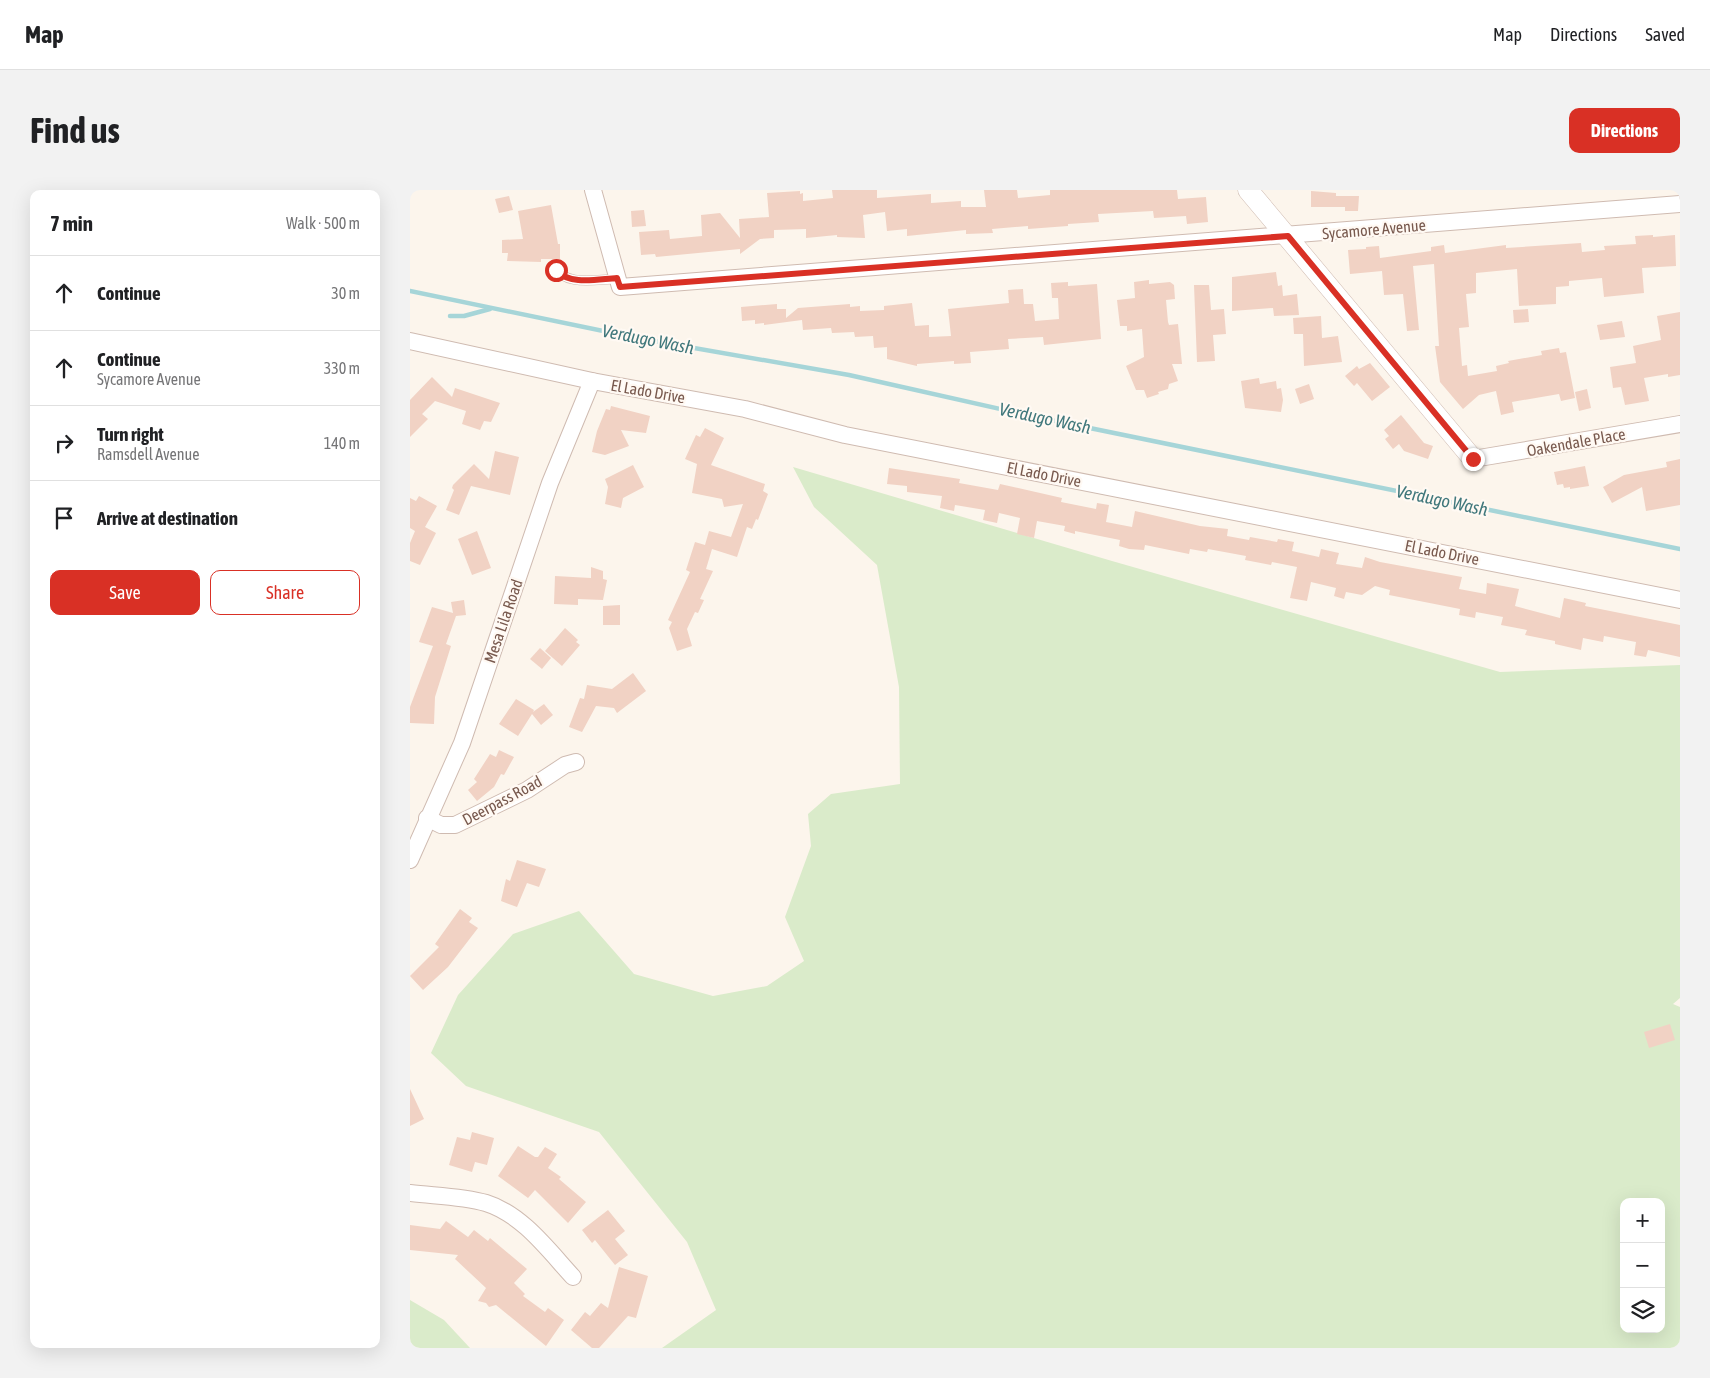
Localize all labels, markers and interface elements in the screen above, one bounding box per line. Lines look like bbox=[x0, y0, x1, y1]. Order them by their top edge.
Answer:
text: Map bbox=[25, 21, 64, 48]
text: Map bbox=[1493, 24, 1522, 45]
text: Directions bbox=[1550, 24, 1617, 45]
text: Saved bbox=[1645, 24, 1685, 45]
button: Directions bbox=[1569, 108, 1680, 153]
text: Find us bbox=[30, 110, 120, 150]
text: 7 min bbox=[50, 211, 93, 235]
text: Walk · 500 m bbox=[286, 214, 360, 232]
street label: Sycamore Avenue bbox=[1321, 216, 1427, 243]
route start bbox=[545, 259, 568, 282]
icon: ahead bbox=[50, 279, 78, 307]
text: Continue bbox=[97, 282, 161, 304]
text: 30 m bbox=[331, 284, 360, 302]
water label: Verdugo Wash bbox=[600, 320, 696, 358]
text: Continue bbox=[97, 348, 161, 370]
icon: ahead bbox=[50, 354, 78, 382]
text: 330 m bbox=[324, 359, 360, 377]
text: Sycamore Avenue bbox=[97, 370, 201, 388]
street label: El Lado Drive bbox=[609, 376, 687, 406]
water label: Verdugo Wash bbox=[997, 398, 1093, 438]
text: Turn right bbox=[97, 423, 164, 445]
street label: Oakendale Place bbox=[1525, 424, 1627, 460]
icon: right bbox=[50, 429, 78, 457]
text: 140 m bbox=[324, 434, 360, 452]
text: Ramsdell Avenue bbox=[97, 445, 199, 463]
route end bbox=[1462, 448, 1485, 471]
street label: El Lado Drive bbox=[1005, 458, 1083, 490]
water label: Verdugo Wash bbox=[1394, 480, 1490, 520]
icon: arrive bbox=[50, 504, 78, 532]
text: Arrive at destination bbox=[97, 507, 238, 529]
street label: El Lado Drive bbox=[1403, 536, 1481, 568]
button: Save bbox=[50, 570, 200, 615]
button: Share bbox=[210, 570, 360, 615]
street label: Mesa Lila Road bbox=[480, 577, 526, 665]
street label: Deerpass Road bbox=[459, 772, 545, 829]
map controls bbox=[1620, 1198, 1665, 1333]
button: + bbox=[1620, 1198, 1665, 1243]
button: − bbox=[1620, 1243, 1665, 1288]
button: layers bbox=[1620, 1288, 1665, 1333]

